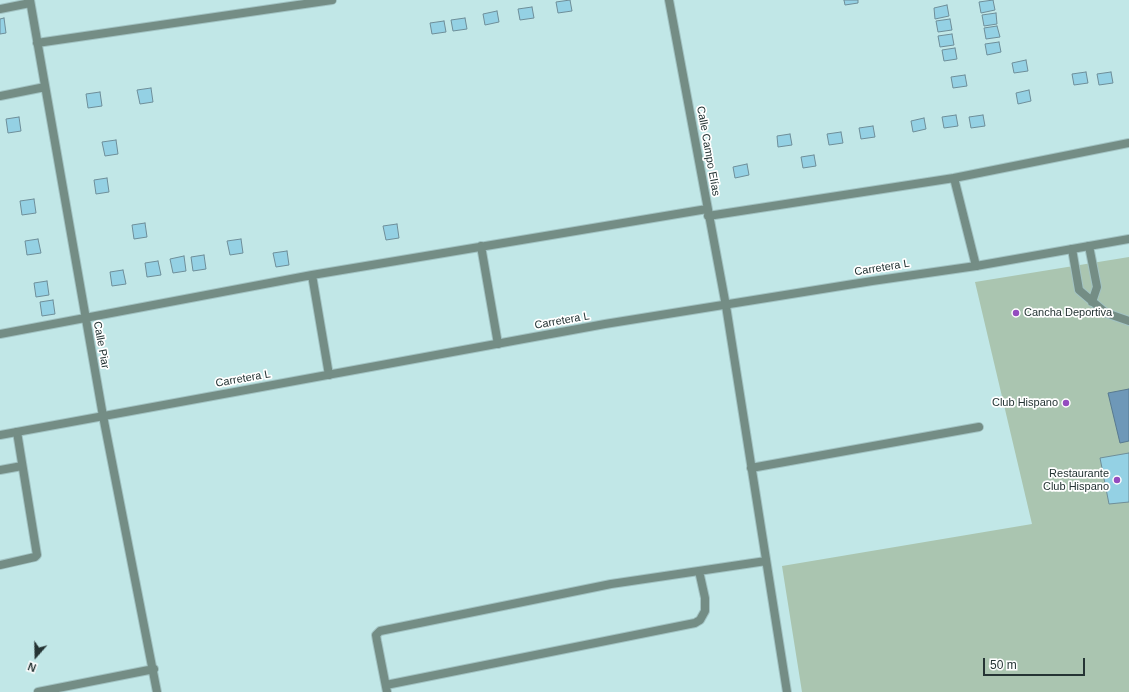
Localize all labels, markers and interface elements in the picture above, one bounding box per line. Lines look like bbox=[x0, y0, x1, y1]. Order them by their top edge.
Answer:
street label: Calle Campo Elías bbox=[694, 105, 722, 197]
street label: Carretera L bbox=[853, 257, 911, 279]
place label: Cancha Deportiva bbox=[1024, 306, 1112, 320]
marker: Cancha Deportiva bbox=[1011, 308, 1021, 318]
street label: Carretera L bbox=[533, 310, 591, 332]
street label: Calle Piar bbox=[90, 320, 112, 370]
street label: Carretera L bbox=[214, 368, 272, 390]
place label: Club Hispano bbox=[992, 396, 1058, 410]
marker: Club Hispano bbox=[1061, 398, 1071, 408]
place label: Restaurante Club Hispano bbox=[1043, 467, 1109, 493]
marker: Restaurante Club Hispano bbox=[1112, 475, 1122, 485]
north arrow bbox=[16, 636, 56, 676]
scale bar bbox=[985, 650, 1087, 676]
text: 50 m bbox=[990, 658, 1017, 672]
text: N bbox=[26, 660, 38, 674]

